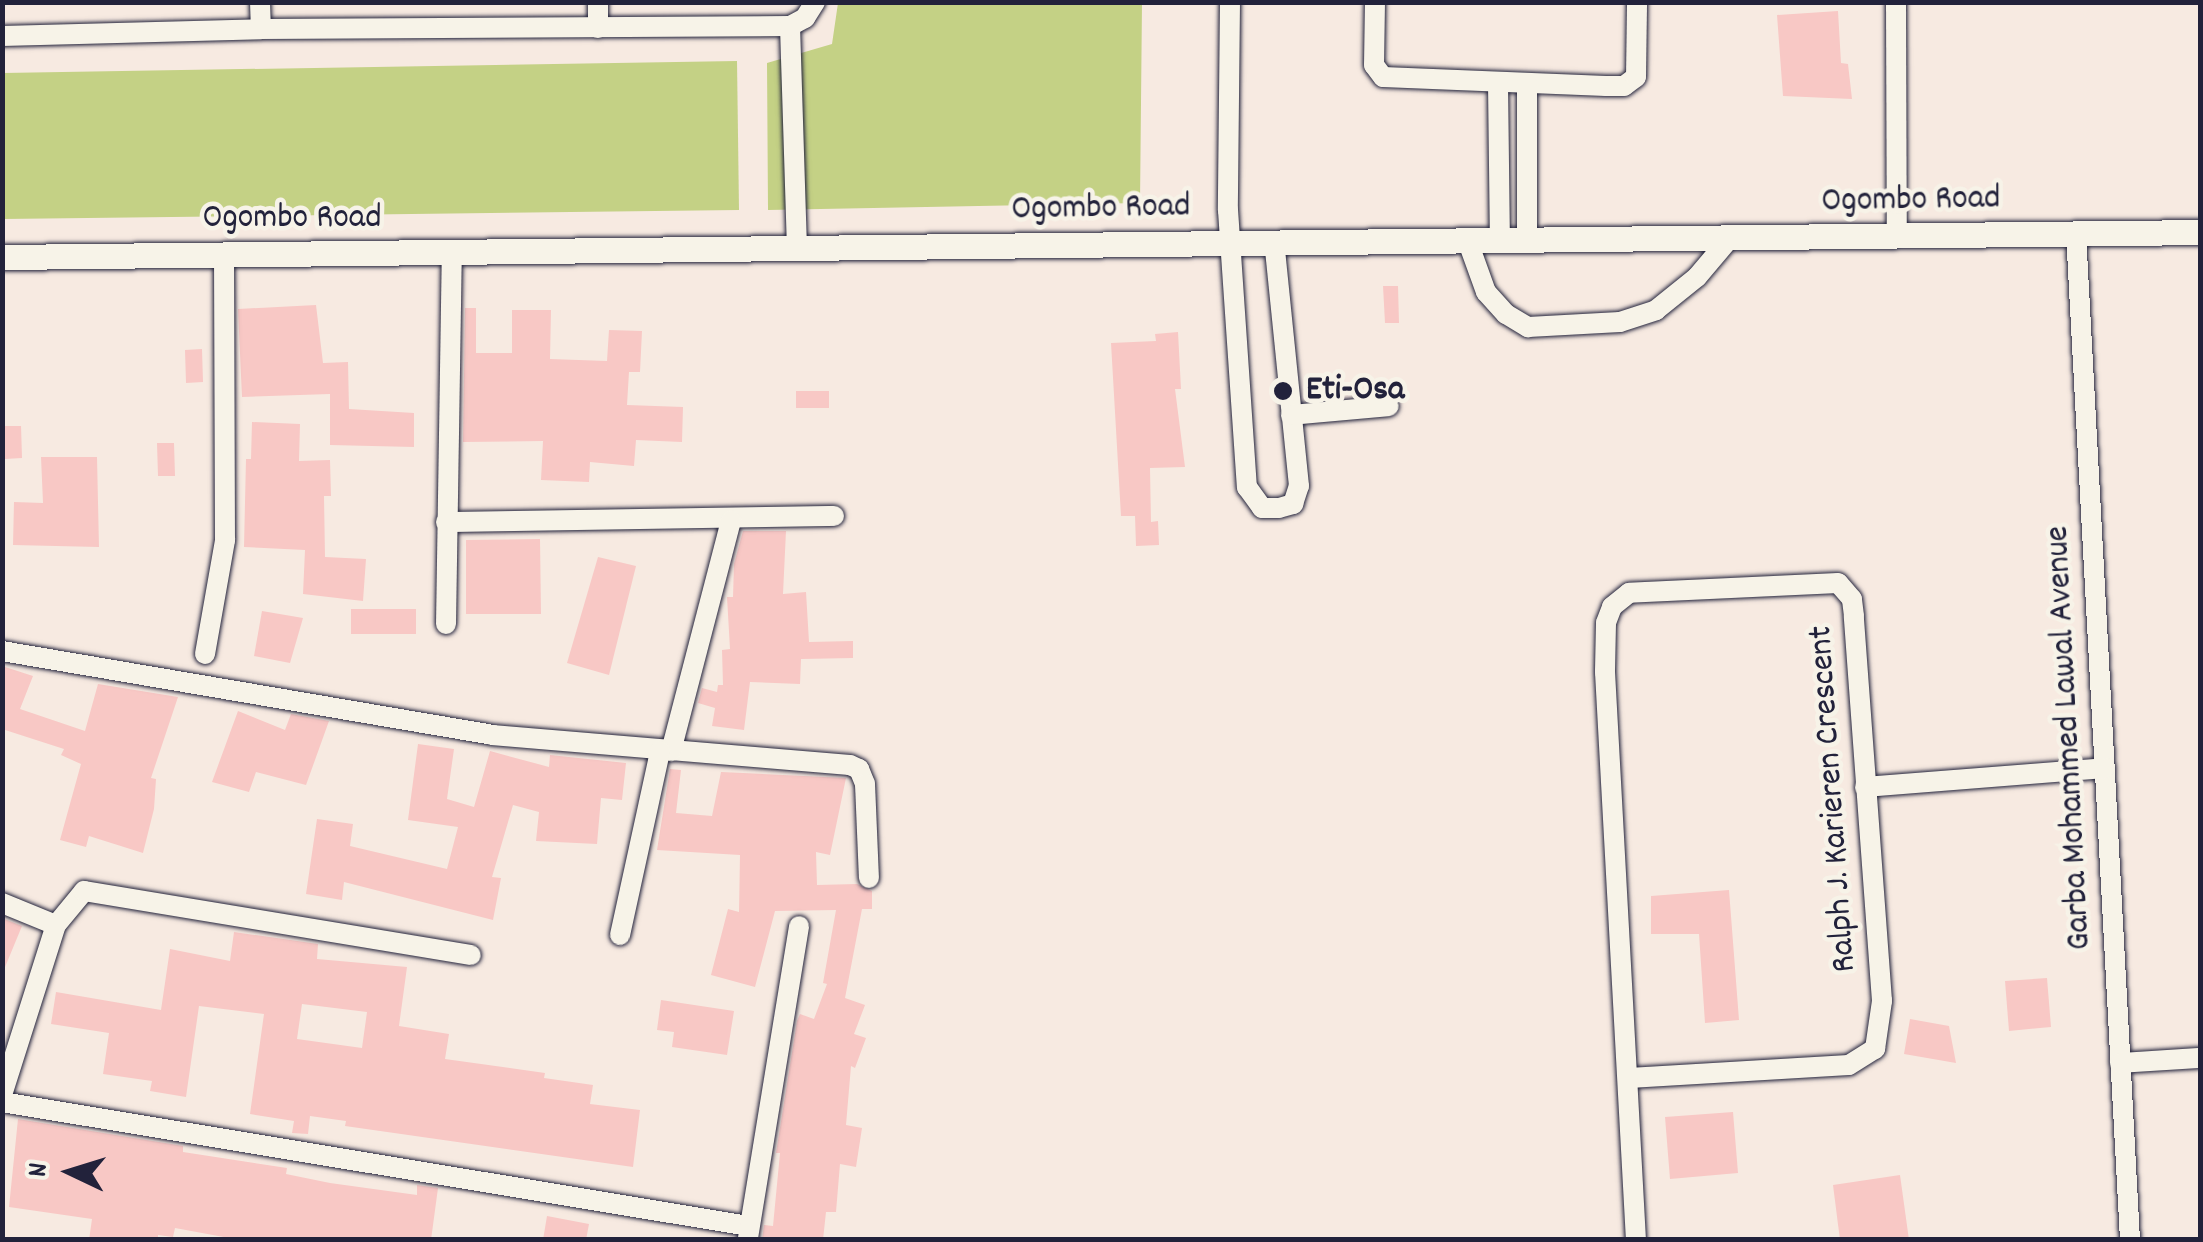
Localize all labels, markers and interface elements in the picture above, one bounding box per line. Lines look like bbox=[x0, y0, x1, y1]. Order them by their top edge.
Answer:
street label: Ogombo Road bbox=[1821, 178, 2001, 224]
street label: Ogombo Road bbox=[1011, 186, 1191, 232]
street label: Ogombo Road bbox=[202, 198, 382, 240]
place label: Eti-Osa bbox=[1306, 370, 1404, 412]
marker: Eti-Osa bbox=[1270, 378, 1296, 404]
street label: Garba Mohammed Lawal Avenue bbox=[2038, 525, 2102, 951]
street label: Ralph J. Karieren Crescent bbox=[1801, 624, 1867, 974]
north arrow bbox=[20, 1122, 120, 1222]
text: N bbox=[20, 1162, 61, 1178]

